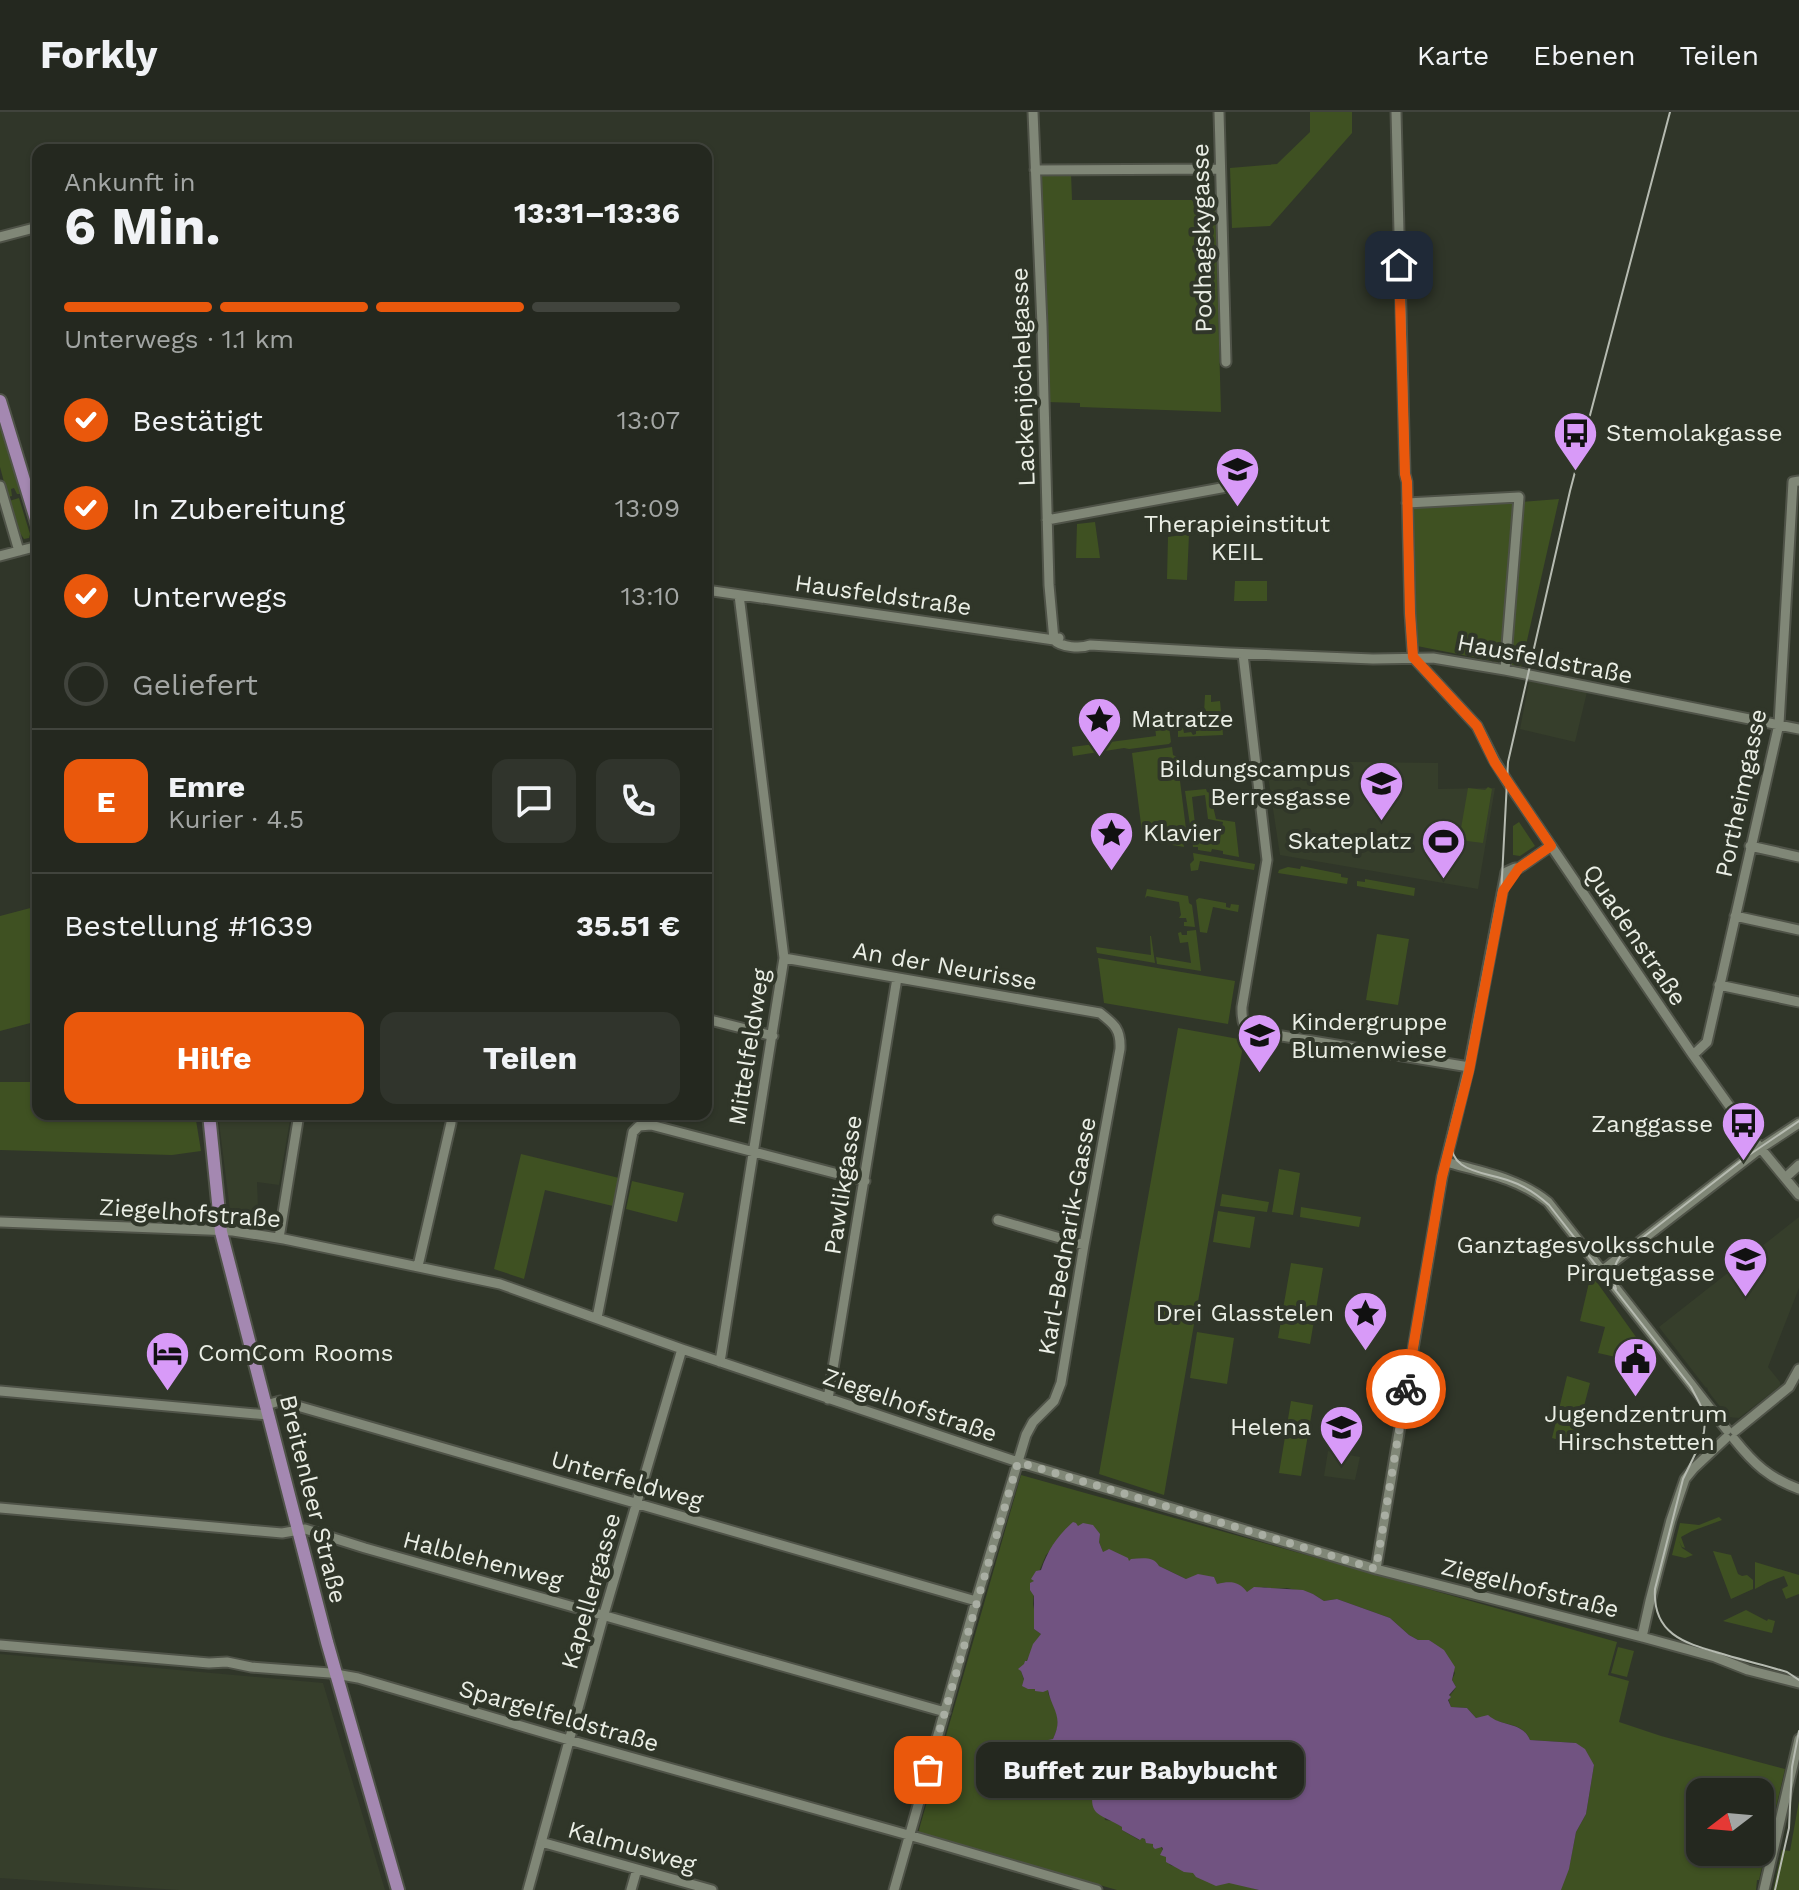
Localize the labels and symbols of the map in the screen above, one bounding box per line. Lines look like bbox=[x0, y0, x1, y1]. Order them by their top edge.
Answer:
street label: Podhagskygasse bbox=[1186, 143, 1218, 333]
pin bbox=[1365, 231, 1433, 299]
street label: Lackenjöchelgasse bbox=[1005, 267, 1041, 487]
bus stop icon: Stemolakgasse bbox=[1551, 409, 1599, 472]
place label: Stemolakgasse bbox=[1606, 419, 1783, 447]
school or university icon: Therapieinstitut KEIL bbox=[1213, 446, 1261, 509]
place label: Therapieinstitut KEIL bbox=[1144, 510, 1330, 566]
street label: Hausfeldstraße bbox=[793, 569, 973, 621]
street label: Hausfeldstraße bbox=[1455, 628, 1635, 690]
place icon: Matratze bbox=[1076, 695, 1124, 758]
place label: Matratze bbox=[1131, 705, 1234, 733]
street label: Portheimgasse bbox=[1709, 706, 1773, 880]
place label: Bildungscampus Berresgasse bbox=[1159, 755, 1351, 811]
school or university icon: Bildungscampus Berresgasse bbox=[1358, 759, 1406, 822]
place icon: Klavier bbox=[1088, 809, 1136, 872]
sports icon: Skateplatz bbox=[1419, 817, 1467, 880]
place label: Klavier bbox=[1143, 819, 1222, 847]
place label: Skateplatz bbox=[1288, 827, 1412, 855]
street label: Quadenstraße bbox=[1577, 859, 1693, 1011]
street label: An der Neurisse bbox=[851, 936, 1039, 996]
street label: Mittelfeldweg bbox=[723, 966, 775, 1127]
place label: Kindergruppe Blumenwiese bbox=[1291, 1008, 1447, 1064]
school or university icon: Kindergruppe Blumenwiese bbox=[1236, 1012, 1284, 1075]
bus stop icon: Zanggasse bbox=[1720, 1100, 1768, 1163]
place label: Zanggasse bbox=[1591, 1110, 1713, 1138]
street label: Pawlikgasse bbox=[818, 1113, 868, 1257]
street label: Karl-Bednarik-Gasse bbox=[1032, 1115, 1102, 1357]
street label: Ziegelhofstraße bbox=[98, 1193, 282, 1233]
place label: Ganztagesvolksschule Pirquetgasse bbox=[1457, 1231, 1715, 1287]
school or university icon: Ganztagesvolksschule Pirquetgasse bbox=[1722, 1235, 1770, 1298]
place icon: Drei Glasstelen bbox=[1341, 1289, 1389, 1352]
place label: Drei Glasstelen bbox=[1155, 1299, 1334, 1327]
hotel icon: ComCom Rooms bbox=[143, 1329, 191, 1392]
public building icon: Jugendzentrum Hirschstetten bbox=[1612, 1336, 1660, 1399]
place label: ComCom Rooms bbox=[198, 1339, 393, 1367]
courier bbox=[1366, 1349, 1446, 1429]
street label: Ziegelhofstraße bbox=[819, 1362, 1001, 1448]
street label: Breitenleer Straße bbox=[274, 1392, 352, 1606]
place label: Jugendzentrum Hirschstetten bbox=[1544, 1400, 1728, 1456]
school or university icon: Helena bbox=[1318, 1403, 1366, 1466]
place label: Helena bbox=[1230, 1413, 1311, 1441]
street label: Unterfeldweg bbox=[548, 1445, 706, 1515]
street label: Kapellergasse bbox=[555, 1510, 627, 1672]
street label: Halblehenweg bbox=[400, 1525, 566, 1595]
street label: Ziegelhofstraße bbox=[1438, 1552, 1622, 1624]
street label: Spargelfeldstraße bbox=[456, 1674, 662, 1758]
pin bbox=[894, 1736, 962, 1804]
callout: Buffet zur Babybucht bbox=[976, 1742, 1304, 1798]
north arrow bbox=[1686, 1778, 1774, 1866]
street label: Kalmusweg bbox=[565, 1815, 700, 1879]

